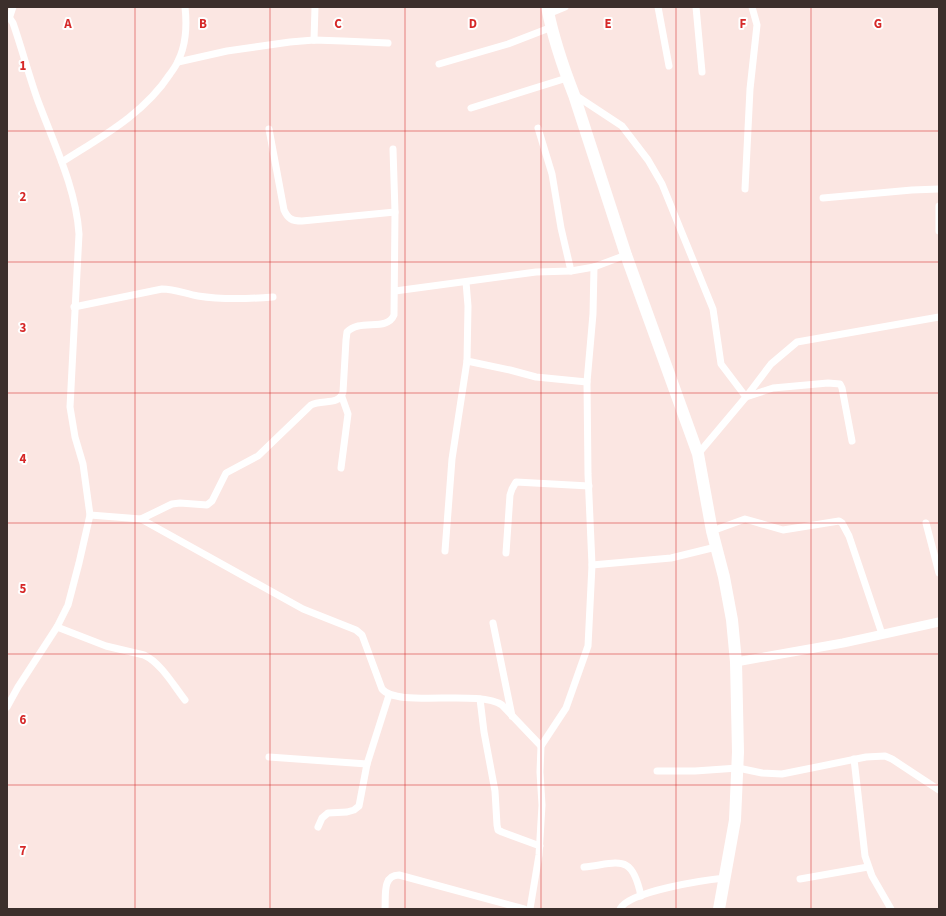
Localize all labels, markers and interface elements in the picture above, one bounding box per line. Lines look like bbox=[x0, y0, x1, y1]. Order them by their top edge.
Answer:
text: A bbox=[63, 15, 72, 33]
text: B bbox=[199, 15, 207, 33]
text: C bbox=[334, 15, 342, 33]
text: D bbox=[469, 15, 477, 33]
text: E bbox=[604, 15, 612, 33]
text: F bbox=[740, 15, 747, 33]
text: G bbox=[874, 15, 882, 33]
text: 1 bbox=[20, 57, 27, 75]
text: 2 bbox=[20, 188, 27, 206]
text: 3 bbox=[20, 319, 27, 337]
text: 4 bbox=[20, 450, 27, 468]
text: 5 bbox=[20, 580, 27, 598]
text: 6 bbox=[20, 711, 27, 729]
text: 7 bbox=[20, 842, 27, 860]

